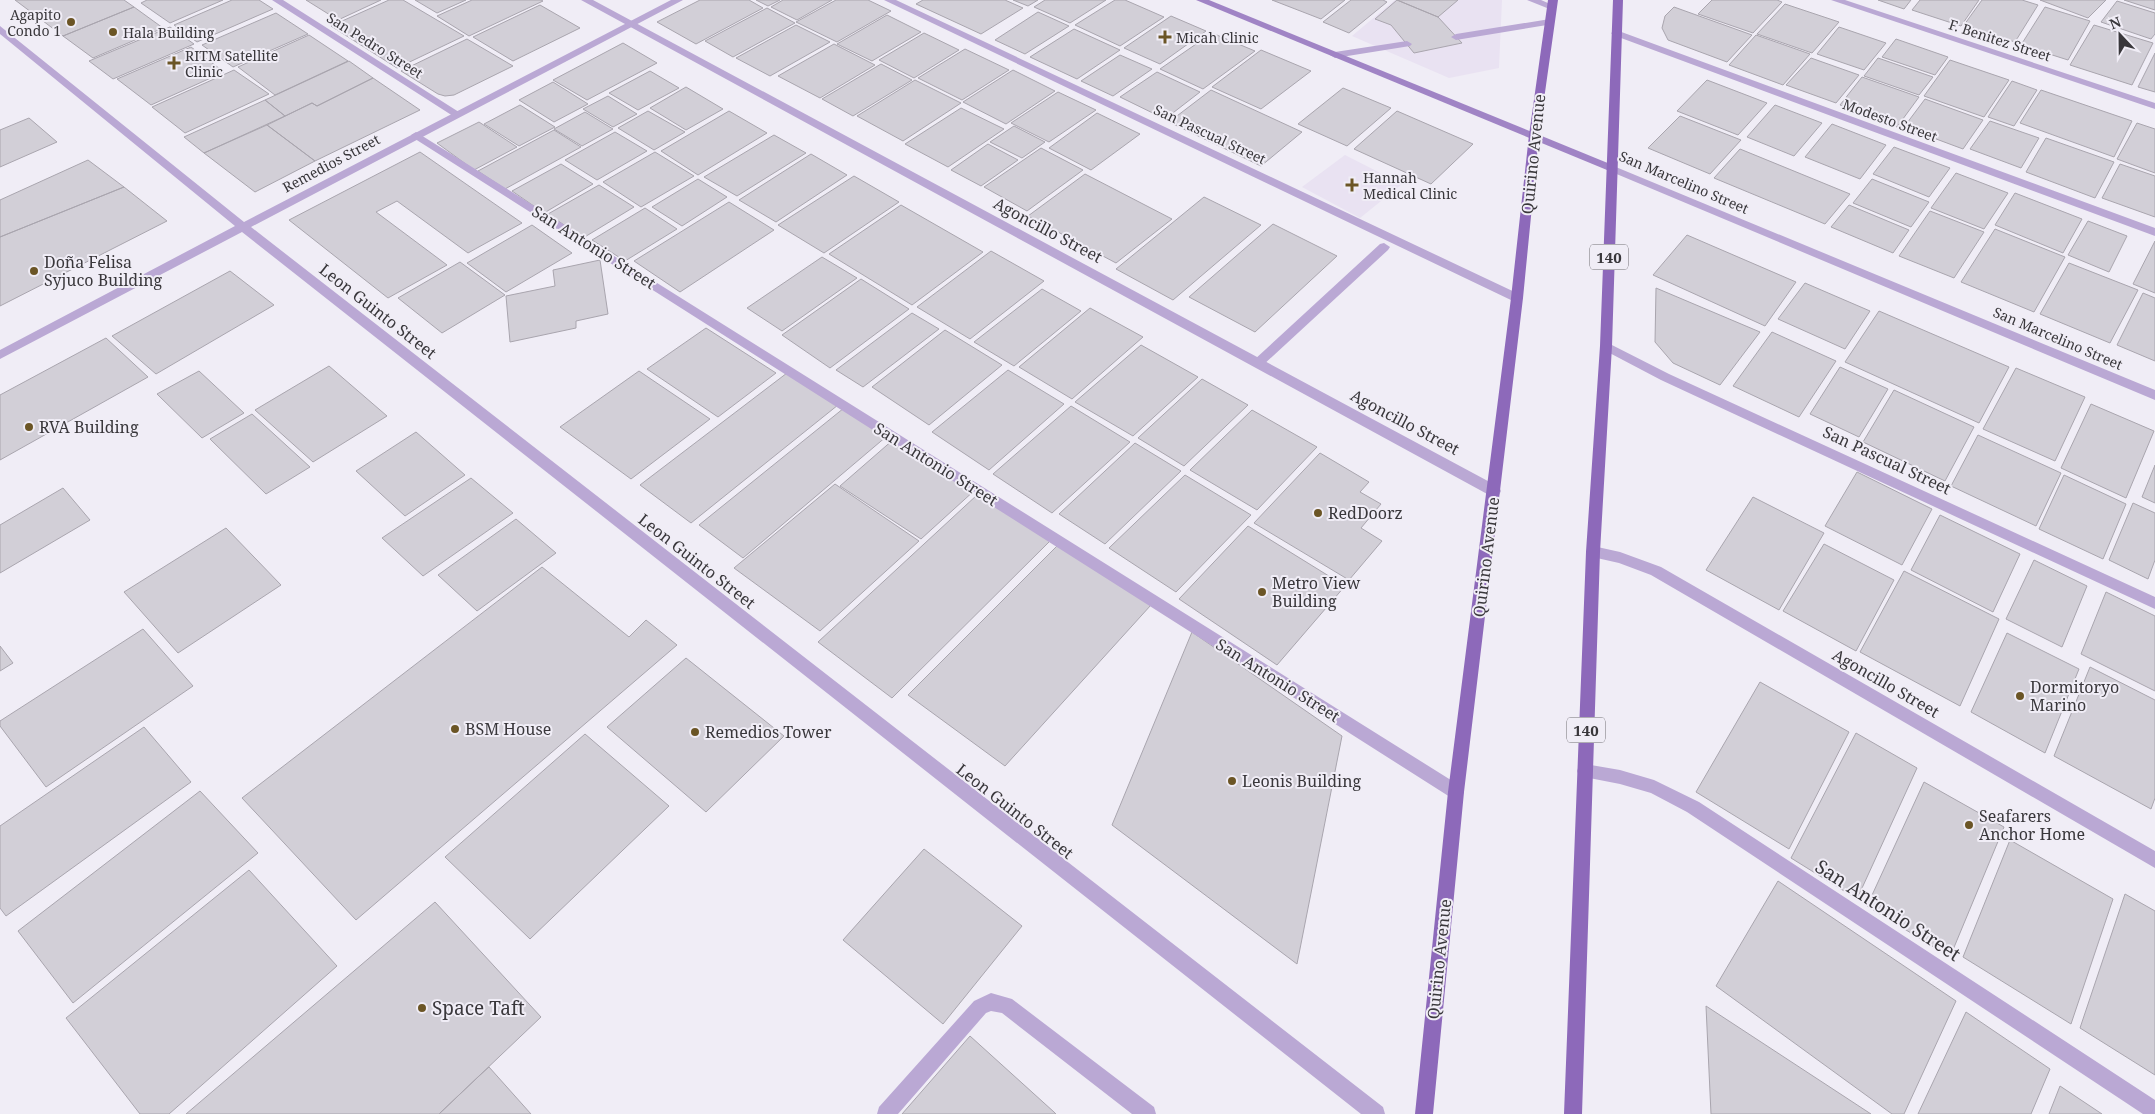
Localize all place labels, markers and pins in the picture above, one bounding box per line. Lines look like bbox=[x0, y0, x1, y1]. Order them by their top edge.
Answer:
place label: Agapito Condo 1 bbox=[7, 5, 61, 40]
marker: Agapito Condo 1 bbox=[65, 16, 77, 28]
place label: Hala Building bbox=[123, 23, 215, 42]
marker: Hala Building bbox=[107, 26, 119, 38]
place label: Micah Clinic bbox=[1176, 28, 1259, 47]
marker: Micah Clinic bbox=[1158, 30, 1172, 44]
place label: RITM Satellite Clinic bbox=[185, 46, 278, 81]
marker: RITM Satellite Clinic bbox=[167, 56, 181, 70]
place label: Hannah Medical Clinic bbox=[1363, 168, 1457, 203]
marker: Hannah Medical Clinic bbox=[1345, 178, 1359, 192]
place label: Doña Felisa Syjuco Building bbox=[44, 251, 163, 291]
marker: Doña Felisa Syjuco Building bbox=[28, 265, 40, 277]
place label: RVA Building bbox=[39, 416, 139, 438]
marker: RVA Building bbox=[23, 421, 35, 433]
place label: RedDoorz bbox=[1328, 502, 1403, 524]
marker: RedDoorz bbox=[1312, 507, 1324, 519]
place label: Metro View Building bbox=[1272, 572, 1361, 612]
marker: Metro View Building bbox=[1256, 586, 1268, 598]
place label: Dormitoryo Marino bbox=[2030, 676, 2119, 716]
marker: Dormitoryo Marino bbox=[2014, 690, 2026, 702]
place label: BSM House bbox=[465, 718, 551, 740]
place label: Remedios Tower bbox=[705, 721, 832, 743]
marker: BSM House bbox=[449, 723, 461, 735]
marker: Remedios Tower bbox=[689, 726, 701, 738]
place label: Leonis Building bbox=[1242, 770, 1362, 792]
marker: Leonis Building bbox=[1226, 775, 1238, 787]
place label: Seafarers Anchor Home bbox=[1979, 805, 2085, 845]
marker: Seafarers Anchor Home bbox=[1963, 819, 1975, 831]
place label: Space Taft bbox=[432, 995, 525, 1021]
marker: Space Taft bbox=[416, 1002, 428, 1014]

